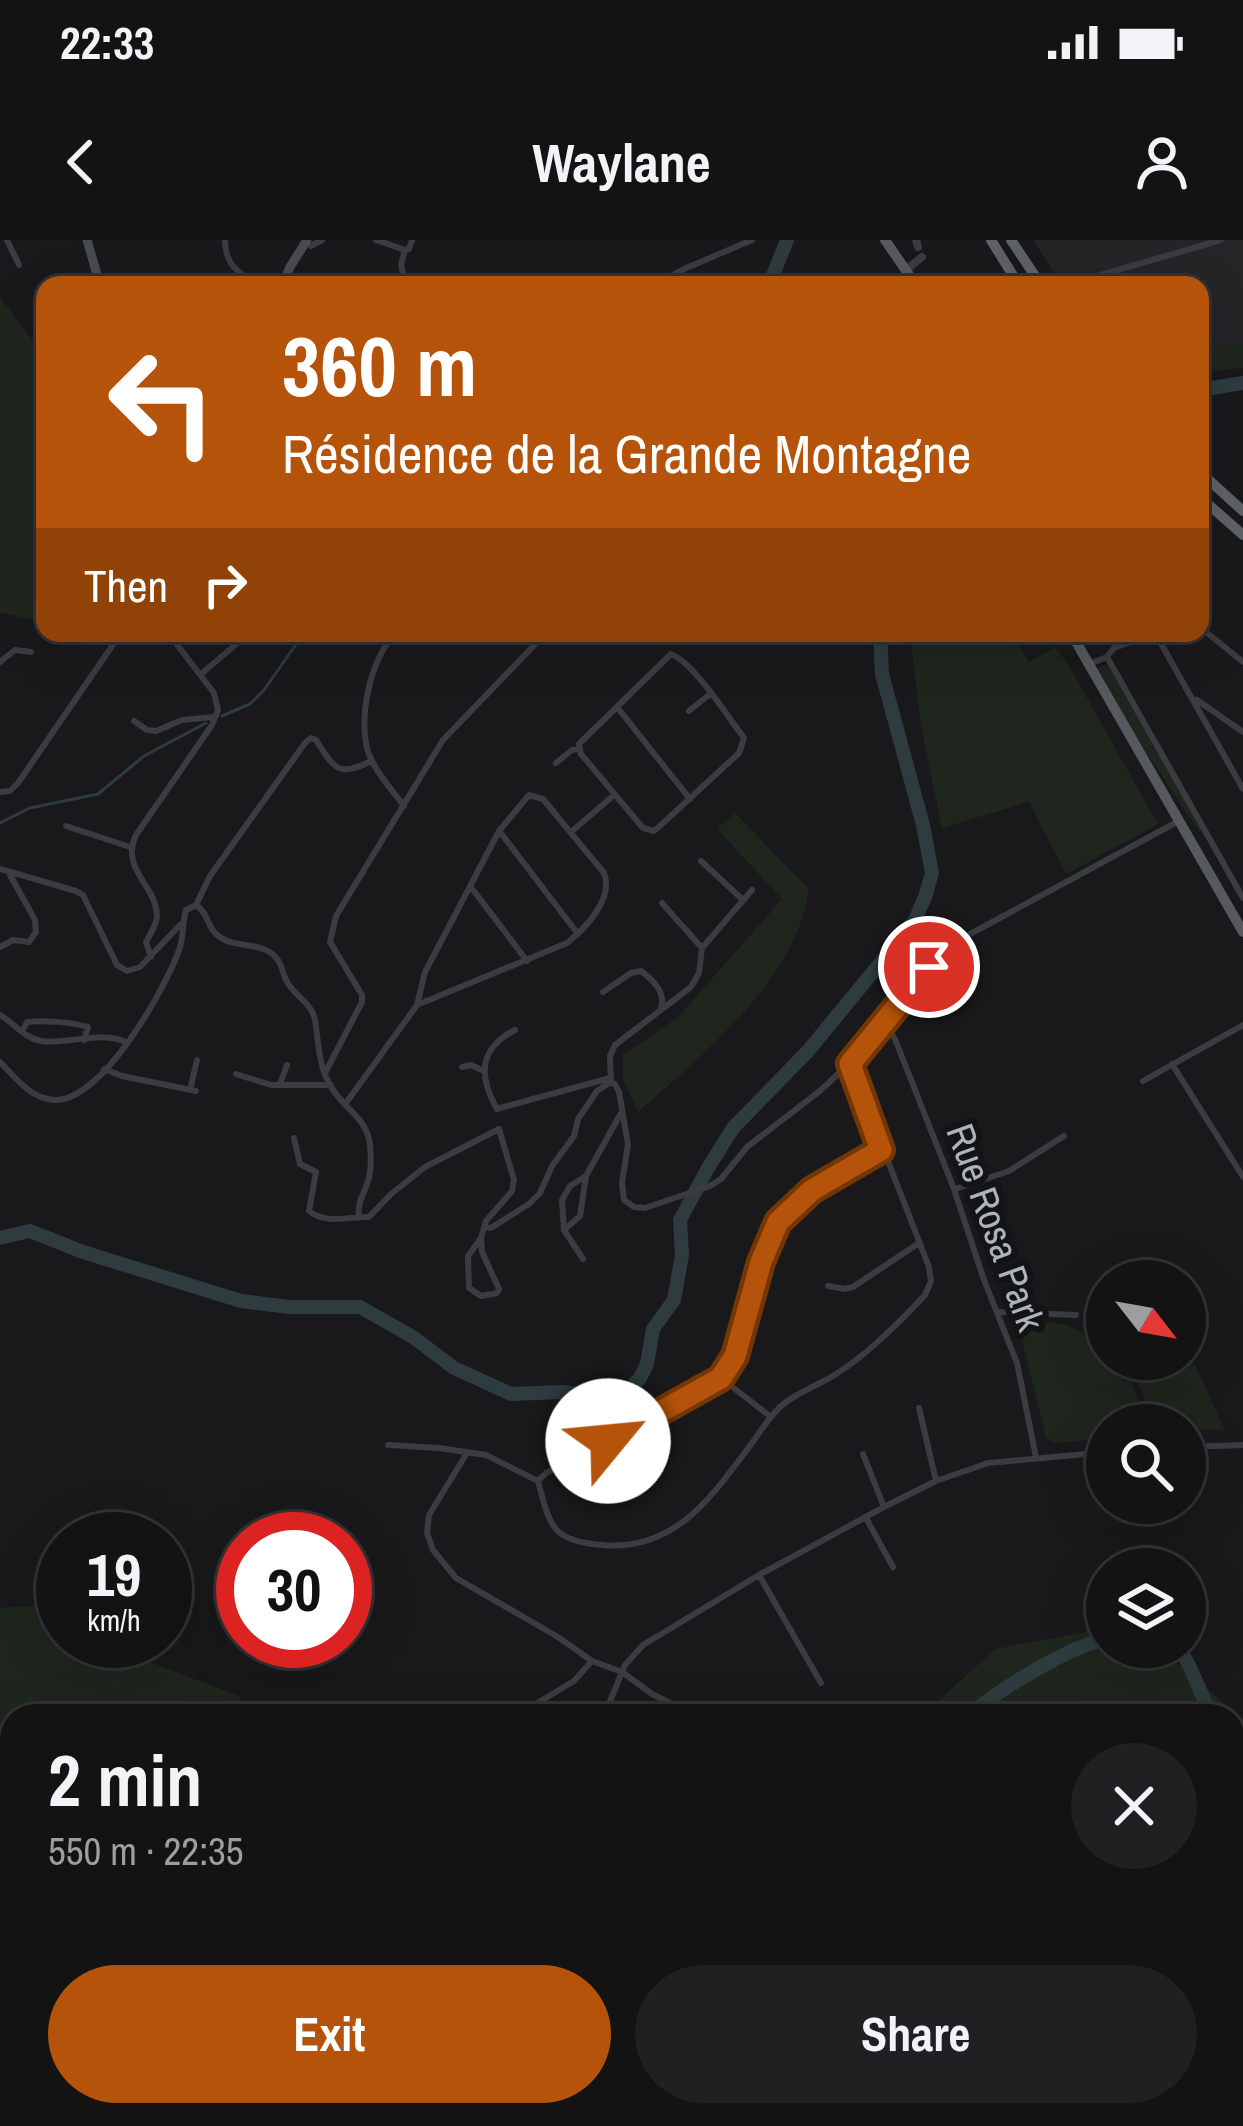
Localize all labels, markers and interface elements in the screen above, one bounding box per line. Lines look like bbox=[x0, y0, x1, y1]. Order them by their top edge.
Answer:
text: 22:33 bbox=[60, 12, 154, 73]
text: Waylane bbox=[532, 126, 711, 199]
icon: back bbox=[48, 129, 114, 195]
icon: person bbox=[1129, 129, 1195, 195]
text: 360 m bbox=[282, 309, 477, 422]
icon: left bbox=[84, 324, 240, 480]
text: Résidence de la Grande Montagne bbox=[282, 417, 971, 490]
icon: right bbox=[192, 552, 258, 618]
text: Then bbox=[84, 555, 168, 616]
pin bbox=[878, 916, 980, 1018]
icon: arrive bbox=[896, 934, 962, 1000]
street label: Rue Rosa Park bbox=[934, 1116, 1058, 1339]
north arrow bbox=[1086, 1260, 1206, 1380]
map controls bbox=[1086, 1260, 1206, 1668]
position arrow bbox=[545, 1378, 671, 1504]
button: search bbox=[1086, 1404, 1206, 1524]
speed limit sign: 30 bbox=[216, 1512, 372, 1668]
text: 19 bbox=[87, 1534, 141, 1615]
button: layers bbox=[1086, 1548, 1206, 1668]
text: km/h bbox=[87, 1600, 141, 1640]
text: 2 min bbox=[48, 1731, 202, 1828]
button: close bbox=[1071, 1743, 1197, 1869]
text: 550 m · 22:35 bbox=[48, 1825, 244, 1877]
button: Exit bbox=[48, 1965, 611, 2103]
button: Share bbox=[635, 1965, 1197, 2103]

